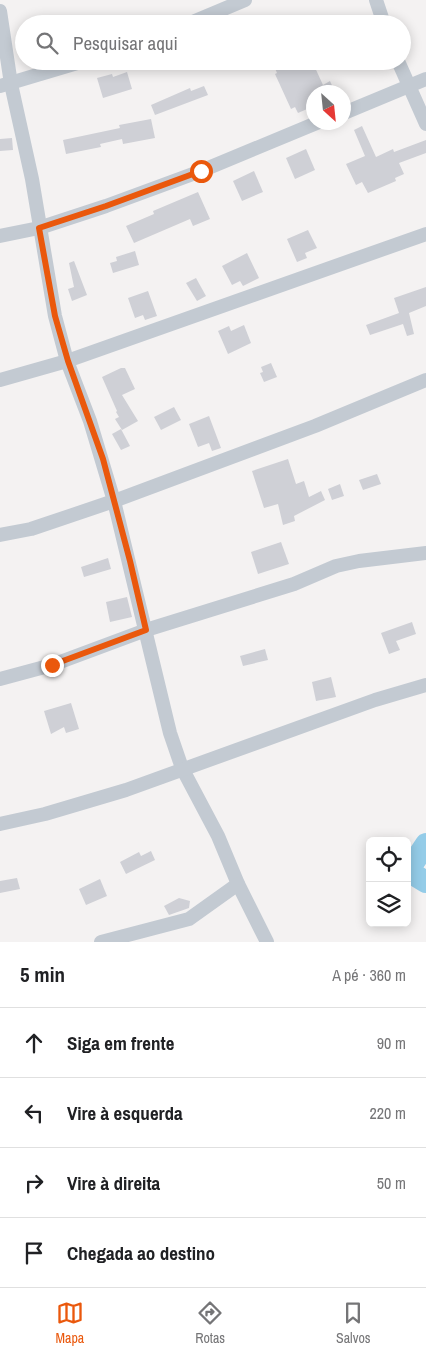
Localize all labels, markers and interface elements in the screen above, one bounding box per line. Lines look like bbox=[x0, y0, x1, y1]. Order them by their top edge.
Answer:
search box bbox=[15, 15, 411, 70]
icon: search bbox=[33, 29, 61, 57]
text: Pesquisar aqui bbox=[73, 30, 178, 56]
north arrow bbox=[306, 85, 351, 130]
route start bbox=[190, 160, 213, 183]
route end bbox=[41, 654, 64, 677]
map controls bbox=[366, 837, 411, 927]
button: locate bbox=[366, 837, 411, 882]
button: layers bbox=[366, 882, 411, 927]
text: 5 min bbox=[20, 960, 65, 989]
text: A pé · 360 m bbox=[332, 964, 406, 986]
icon: ahead bbox=[20, 1029, 48, 1057]
text: Siga em frente bbox=[67, 1030, 174, 1056]
text: 90 m bbox=[377, 1032, 406, 1054]
icon: left bbox=[20, 1099, 48, 1127]
text: Vire à esquerda bbox=[67, 1100, 183, 1126]
text: 220 m bbox=[370, 1102, 406, 1124]
icon: right bbox=[20, 1169, 48, 1197]
text: Vire à direita bbox=[67, 1170, 160, 1196]
text: 50 m bbox=[377, 1172, 406, 1194]
icon: arrive bbox=[20, 1239, 48, 1267]
text: Chegada ao destino bbox=[67, 1240, 215, 1266]
tab: Mapa bbox=[55, 1299, 84, 1347]
tab: Rotas bbox=[195, 1299, 225, 1347]
tab: Salvos bbox=[336, 1299, 371, 1347]

